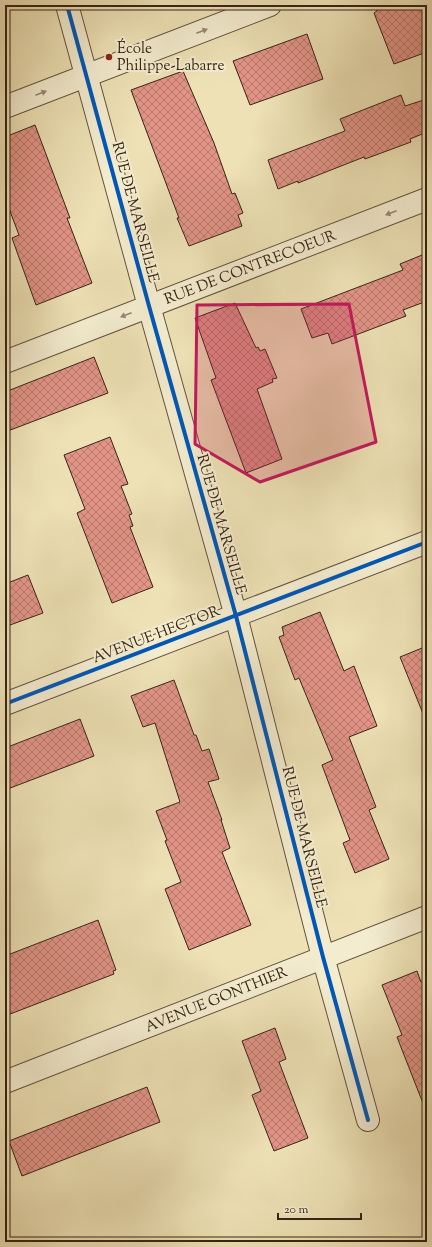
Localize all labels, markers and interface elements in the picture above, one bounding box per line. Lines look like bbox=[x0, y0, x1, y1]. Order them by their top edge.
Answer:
one-way arrow bbox=[197, 28, 208, 34]
place label: École Philippe-Labarre bbox=[117, 38, 224, 77]
marker: École Philippe-Labarre bbox=[104, 52, 114, 62]
one-way arrow bbox=[36, 90, 48, 96]
street label: RUE DE MARSEILLE bbox=[106, 140, 163, 285]
one-way arrow bbox=[384, 211, 396, 217]
street label: RUE DE CONTRECOEUR bbox=[162, 226, 340, 311]
one-way arrow bbox=[119, 313, 131, 319]
street label: RUE DE MARSEILLE bbox=[190, 452, 251, 597]
street label: AVENUE HECTOR bbox=[90, 601, 223, 669]
street label: RUE DE MARSEILLE bbox=[276, 764, 331, 910]
street label: AVENUE GONTHIER bbox=[142, 962, 291, 1039]
scale bar bbox=[278, 1195, 361, 1221]
text: 20 m bbox=[284, 1201, 309, 1219]

